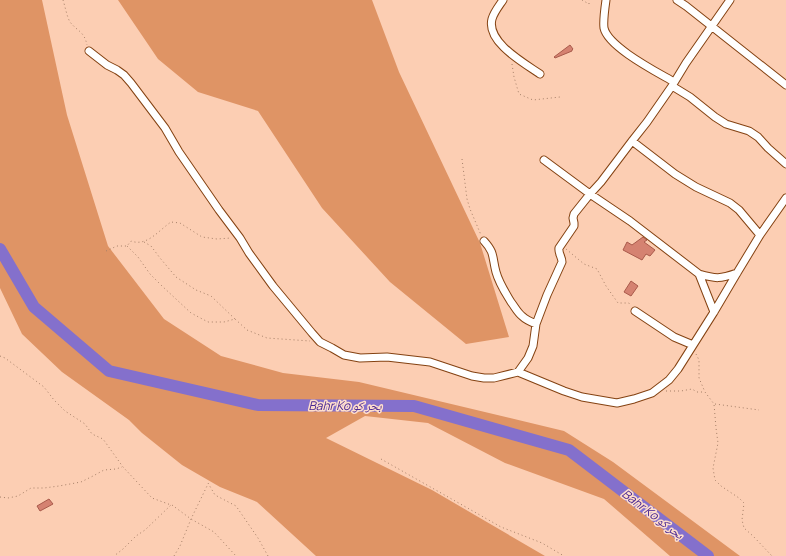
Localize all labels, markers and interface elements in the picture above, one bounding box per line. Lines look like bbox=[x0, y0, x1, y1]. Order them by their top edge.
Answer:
water label: Bahr Ko بحر كو bbox=[308, 397, 382, 414]
water label: Bahr Ko بحر كو bbox=[619, 485, 688, 543]

